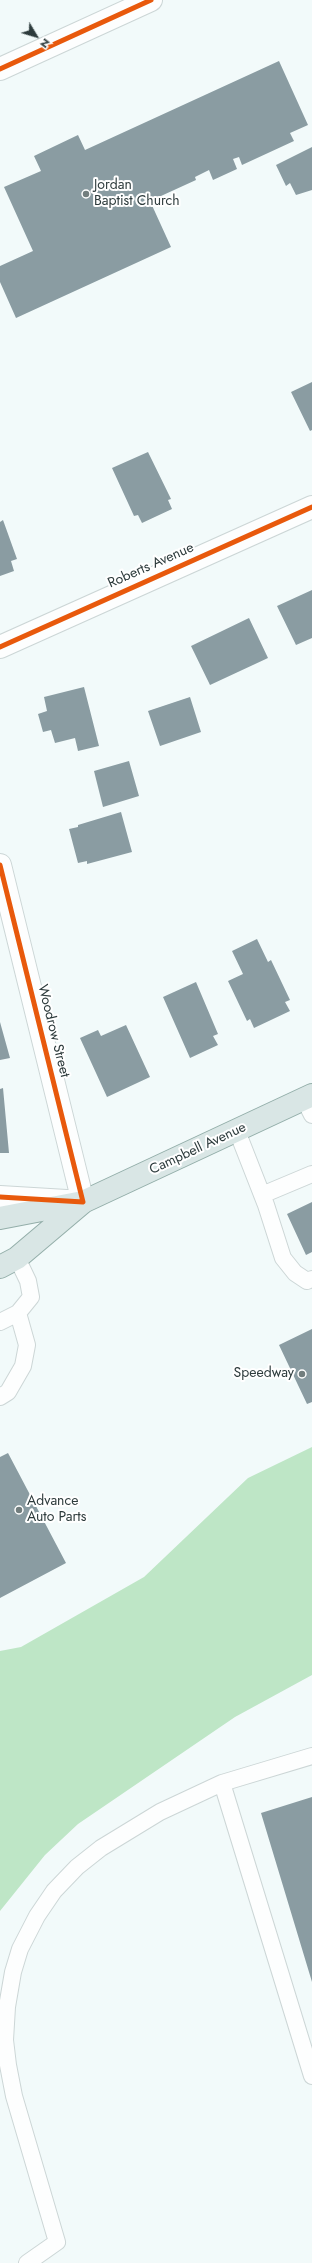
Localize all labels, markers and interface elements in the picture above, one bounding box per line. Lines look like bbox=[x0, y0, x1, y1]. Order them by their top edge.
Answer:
north arrow bbox=[16, 16, 56, 56]
text: N bbox=[36, 35, 54, 52]
place label: Jordan Baptist Church bbox=[94, 178, 180, 210]
marker: Jordan Baptist Church bbox=[81, 189, 91, 199]
street label: Roberts Avenue bbox=[105, 540, 197, 592]
street label: Woodrow Street bbox=[33, 983, 73, 1079]
street label: Campbell Avenue bbox=[147, 1119, 249, 1179]
place label: Speedway bbox=[234, 1366, 294, 1382]
marker: Speedway bbox=[297, 1369, 307, 1379]
place label: Advance Auto Parts bbox=[27, 1494, 86, 1526]
marker: Advance Auto Parts bbox=[14, 1505, 24, 1515]

